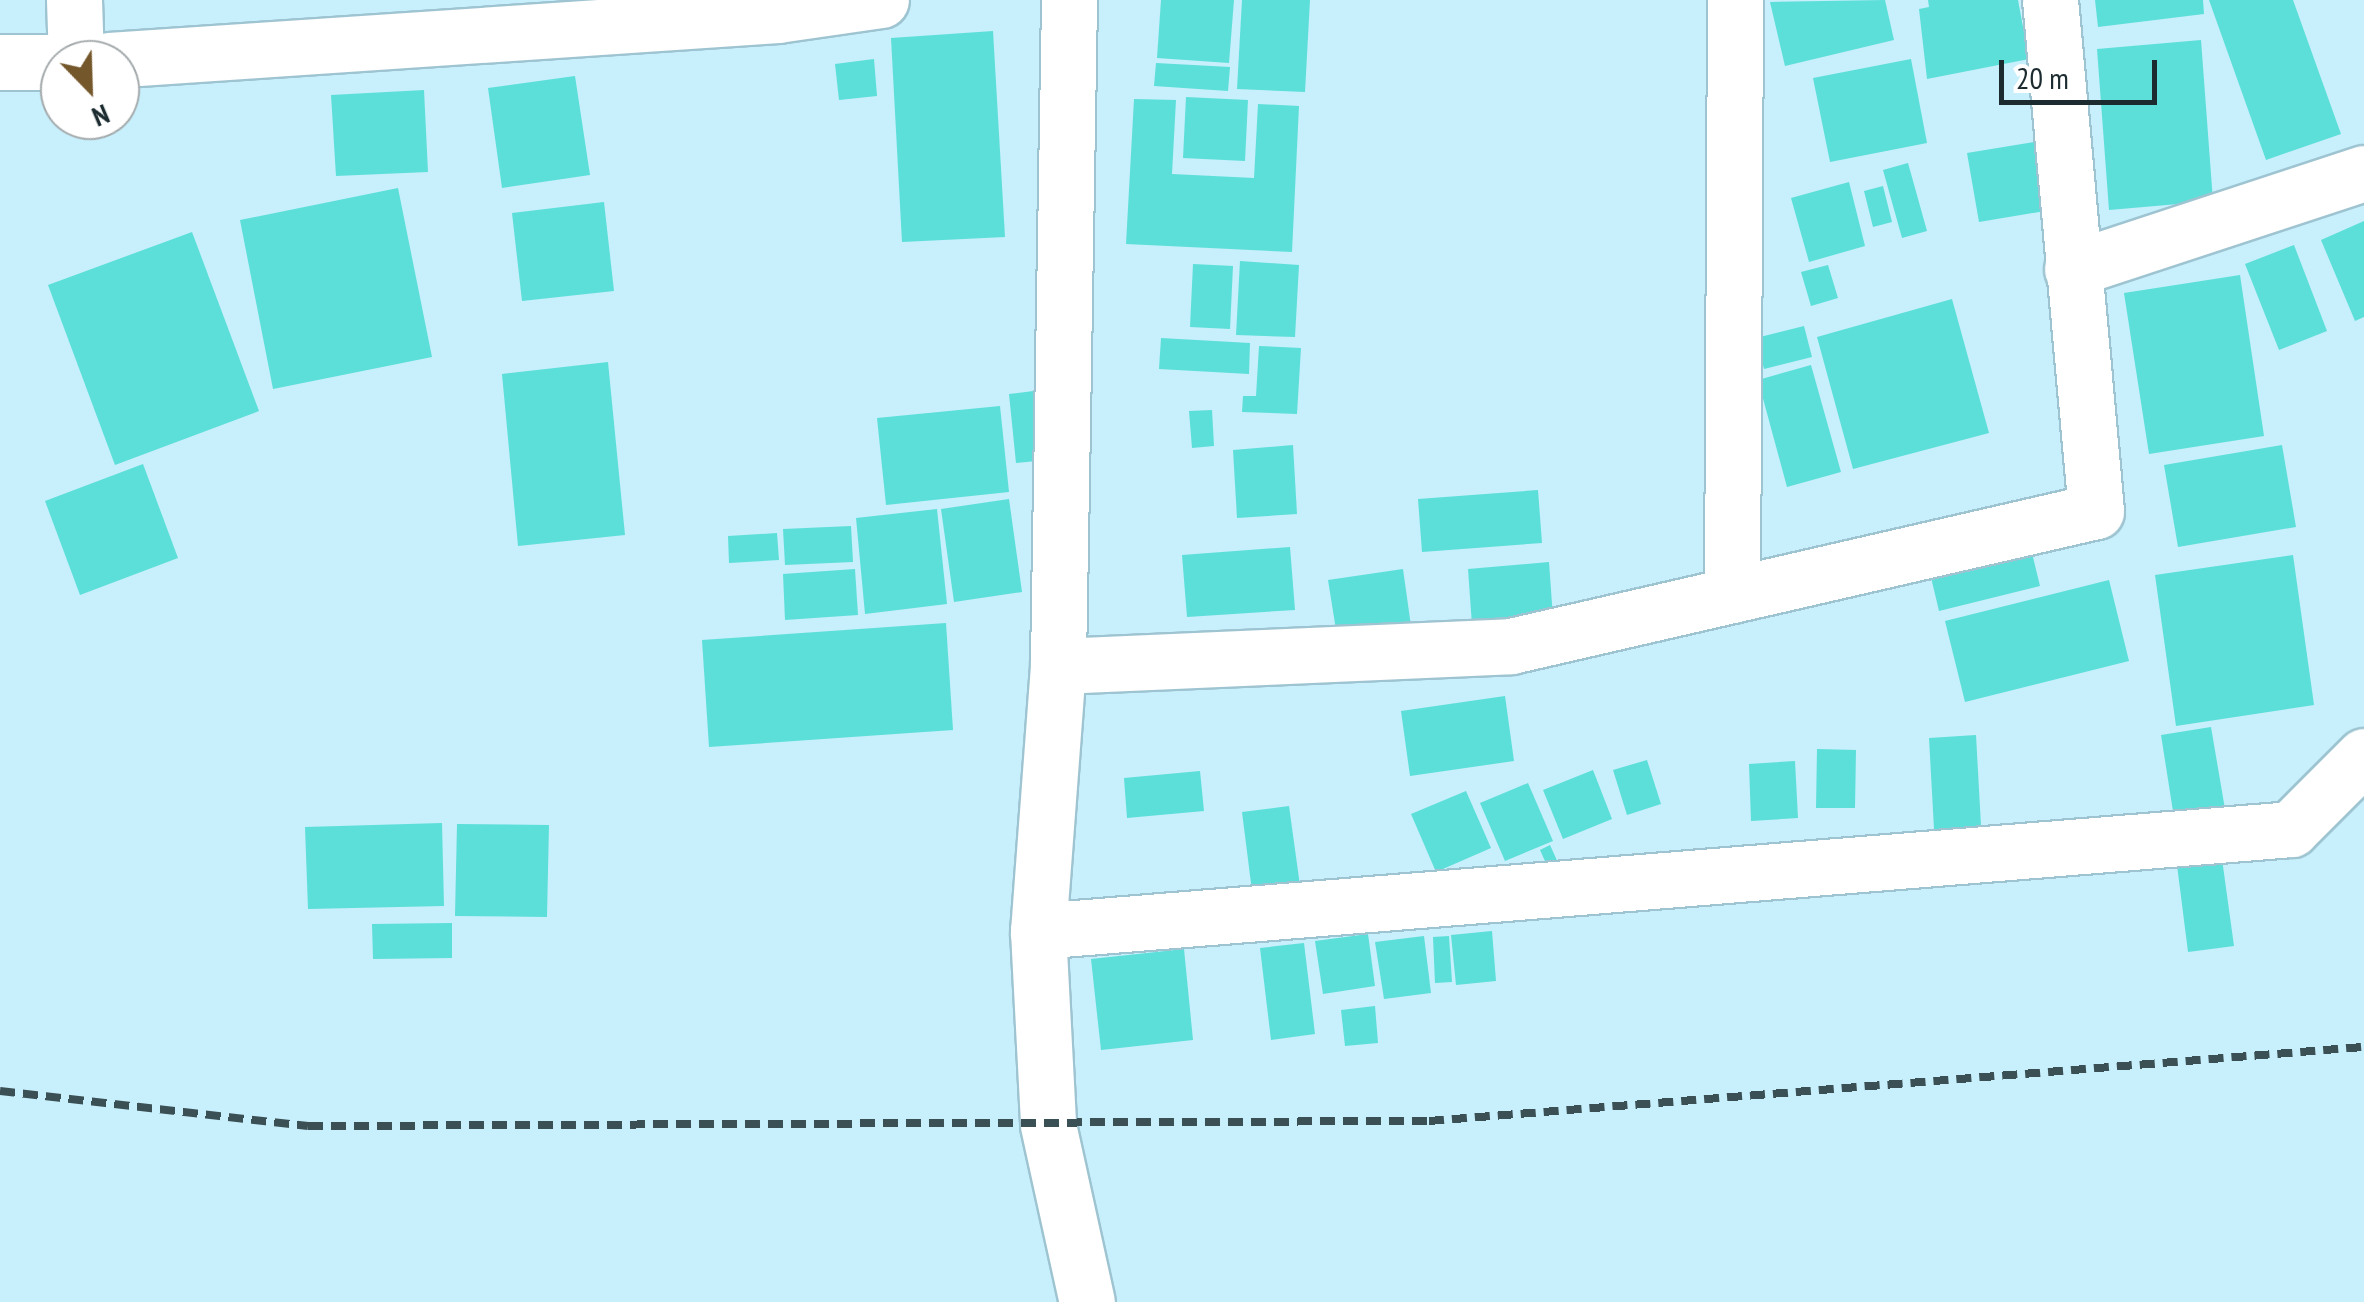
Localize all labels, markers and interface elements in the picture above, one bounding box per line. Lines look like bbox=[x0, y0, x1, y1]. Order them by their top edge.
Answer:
north arrow bbox=[40, 40, 140, 140]
scale bar bbox=[2004, 40, 2162, 102]
text: 20 m bbox=[2016, 58, 2069, 97]
text: N bbox=[87, 96, 115, 136]

